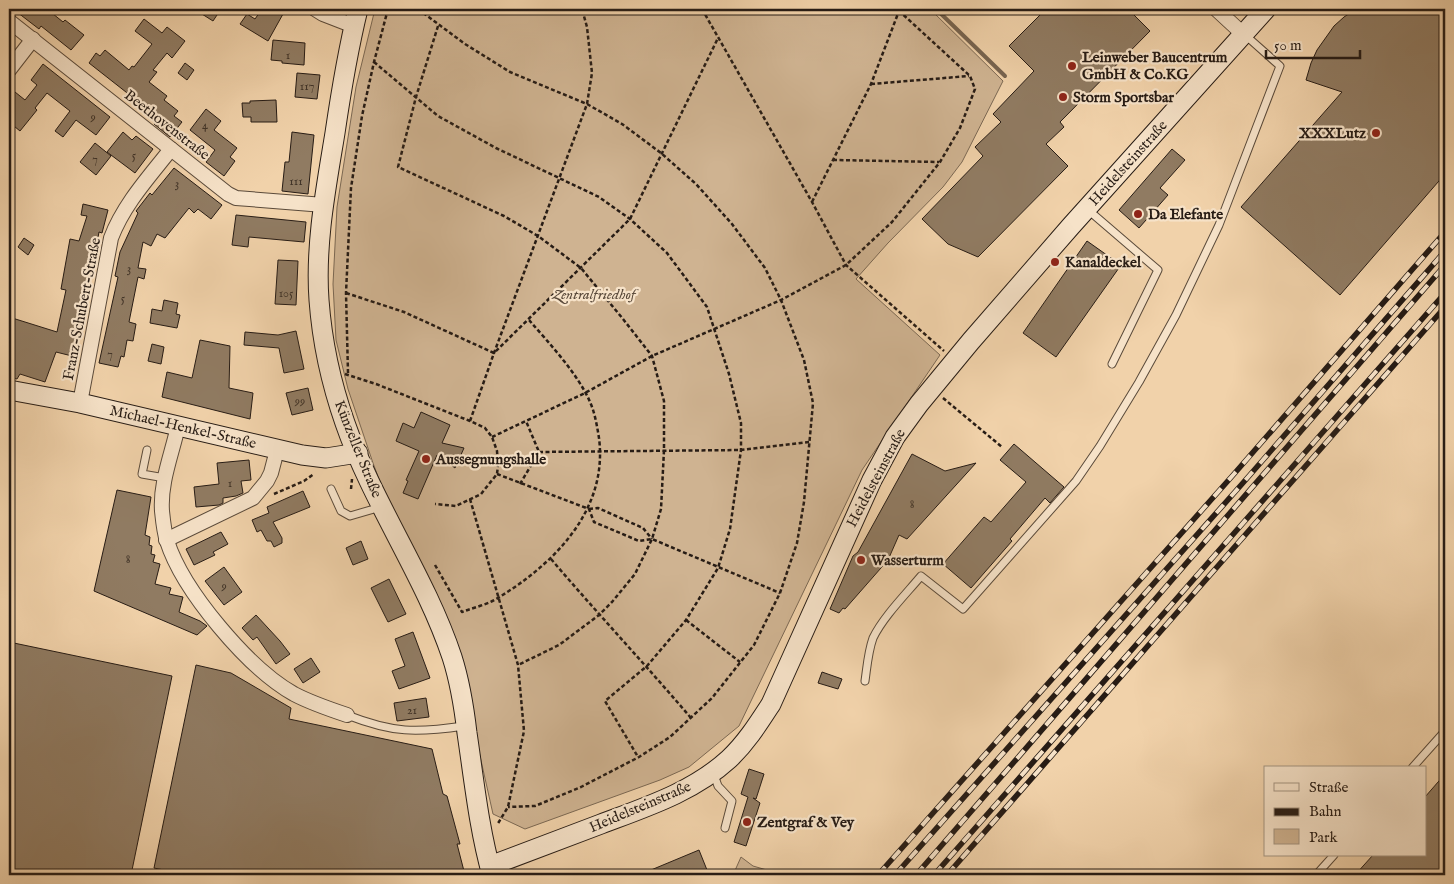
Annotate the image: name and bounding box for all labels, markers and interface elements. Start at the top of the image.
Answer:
scale bar [1266,28,1360,60]
text: 50 m [1274,36,1302,55]
house number: 1 [286,48,290,63]
place label: Leinweber Baucentrum GmbH & Co.KG [1082,48,1228,84]
marker: Leinweber Baucentrum GmbH & Co.KG [1066,60,1078,72]
house number: 117 [300,79,314,94]
street label: Beethovenstraße [120,86,214,164]
place label: Storm Sportsbar [1073,88,1175,107]
marker: Storm Sportsbar [1057,91,1069,103]
house number: 9 [89,110,96,125]
street label: Heidelsteinstraße [1085,116,1172,210]
house number: 4 [202,118,208,133]
place label: XXXLutz [1298,124,1366,143]
marker: XXXLutz [1370,127,1382,139]
house number: 5 [132,148,137,163]
house number: 7 [92,152,98,167]
house number: 111 [289,174,303,189]
house number: 3 [175,176,179,191]
place label: Da Elefante [1148,205,1223,224]
marker: Da Elefante [1132,208,1144,220]
street label: Franz-Schubert-Straße [59,236,105,382]
place label: Kanaldeckel [1065,253,1142,272]
marker: Kanaldeckel [1049,256,1061,268]
house number: 3 [127,261,131,276]
park label: Zentralfriedhof [551,285,639,305]
house number: 105 [279,286,294,301]
house number: 5 [121,291,126,306]
house number: 7 [107,347,113,362]
house number: 99 [294,394,305,409]
street label: Künzeller Straße [330,397,386,501]
street label: Michael-Henkel-Straße [108,401,258,453]
street label: Heidelsteinstraße [842,425,910,531]
place label: Aussegnungshalle [435,450,546,469]
marker: Aussegnungshalle [420,453,432,465]
house number: 1 [228,476,232,491]
house number: 8 [910,497,915,512]
place label: Wasserturm [870,551,944,570]
house number: 8 [126,552,131,567]
marker: Wasserturm [855,554,867,566]
house number: 9 [220,579,227,594]
house number: 21 [407,703,417,718]
legend [1264,766,1426,856]
street label: Heidelsteinstraße [586,777,694,837]
text: Straße [1309,778,1349,797]
text: Bahn [1309,802,1341,821]
place label: Zentgraf & Vey [757,813,855,832]
marker: Zentgraf & Vey [741,816,753,828]
text: Park [1309,828,1339,847]

